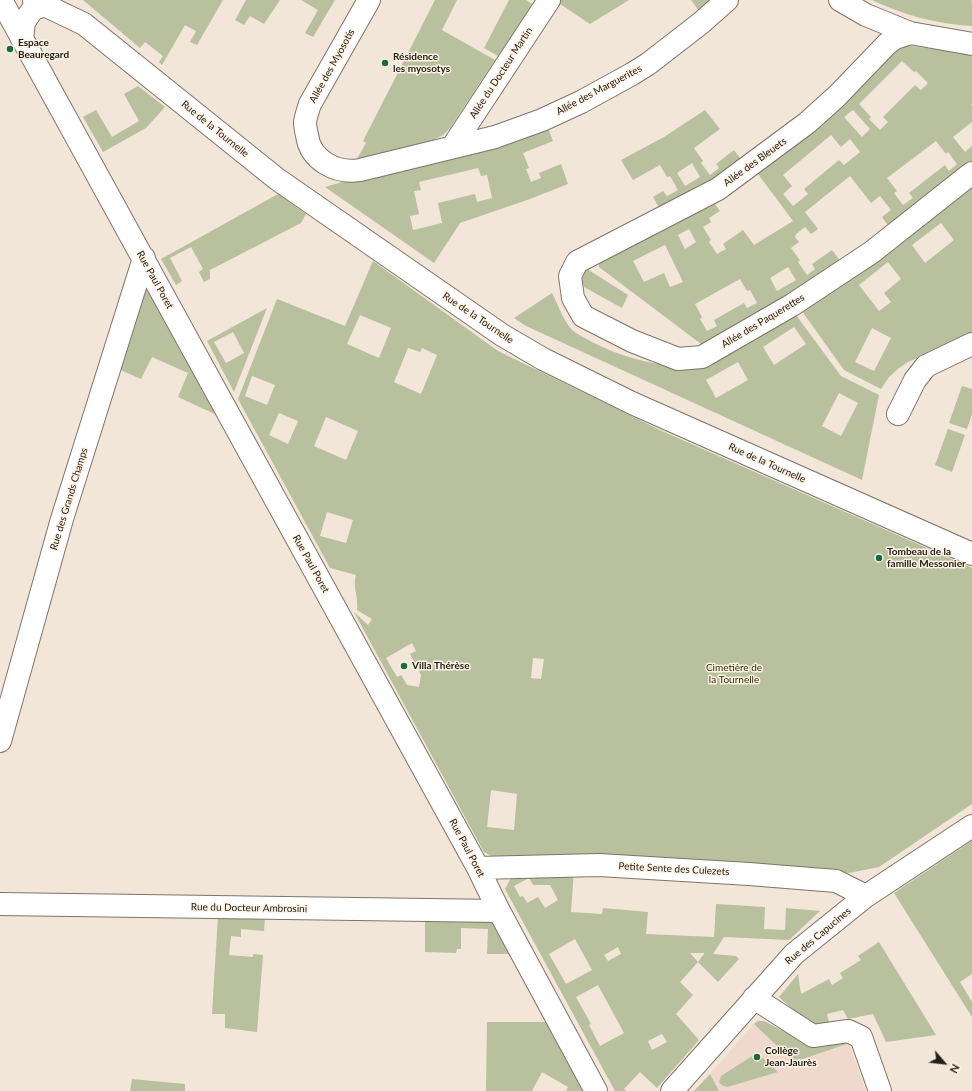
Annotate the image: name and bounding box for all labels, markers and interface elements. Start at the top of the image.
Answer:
street label: Allée du Docteur Martin [467,25,535,121]
street label: Allée des Myosotis [307,27,357,105]
place label: Espace Beauregard [18,37,69,60]
marker: Espace Beauregard [5,44,15,54]
place label: Résidence les myosotys [393,51,450,74]
marker: Résidence les myosotys [380,58,390,68]
street label: Allée des Marguerites [554,62,644,118]
street label: Rue de la Tournelle [179,98,251,160]
street label: Allée des Bleuets [721,135,789,189]
street label: Rue Paul Poret [134,249,176,311]
street label: Rue de la Tournelle [440,290,516,346]
street label: Allée des Paquerettes [719,291,807,351]
street label: Rue de la Tournelle [727,441,807,485]
street label: Rue des Grands Champs [48,446,90,552]
street label: Rue Paul Poret [290,533,332,595]
place label: Tombeau de la famille Messonier [887,546,966,570]
marker: Tombeau de la famille Messonier [874,553,884,563]
place label: Villa Thérèse [412,660,470,672]
marker: Villa Thérèse [399,661,409,671]
park label: Cimetière de la Tournelle [706,662,762,686]
street label: Rue Paul Poret [447,817,487,879]
street label: Petite Sente des Culezets [618,860,730,878]
street label: Rue du Docteur Ambrosini [191,901,307,915]
street label: Rue des Capucines [783,905,853,967]
north arrow [924,1043,964,1083]
place label: Collège Jean-Jaurès [765,1045,817,1068]
marker: Collège Jean-Jaurès [752,1052,762,1062]
text: N [947,1062,963,1076]

